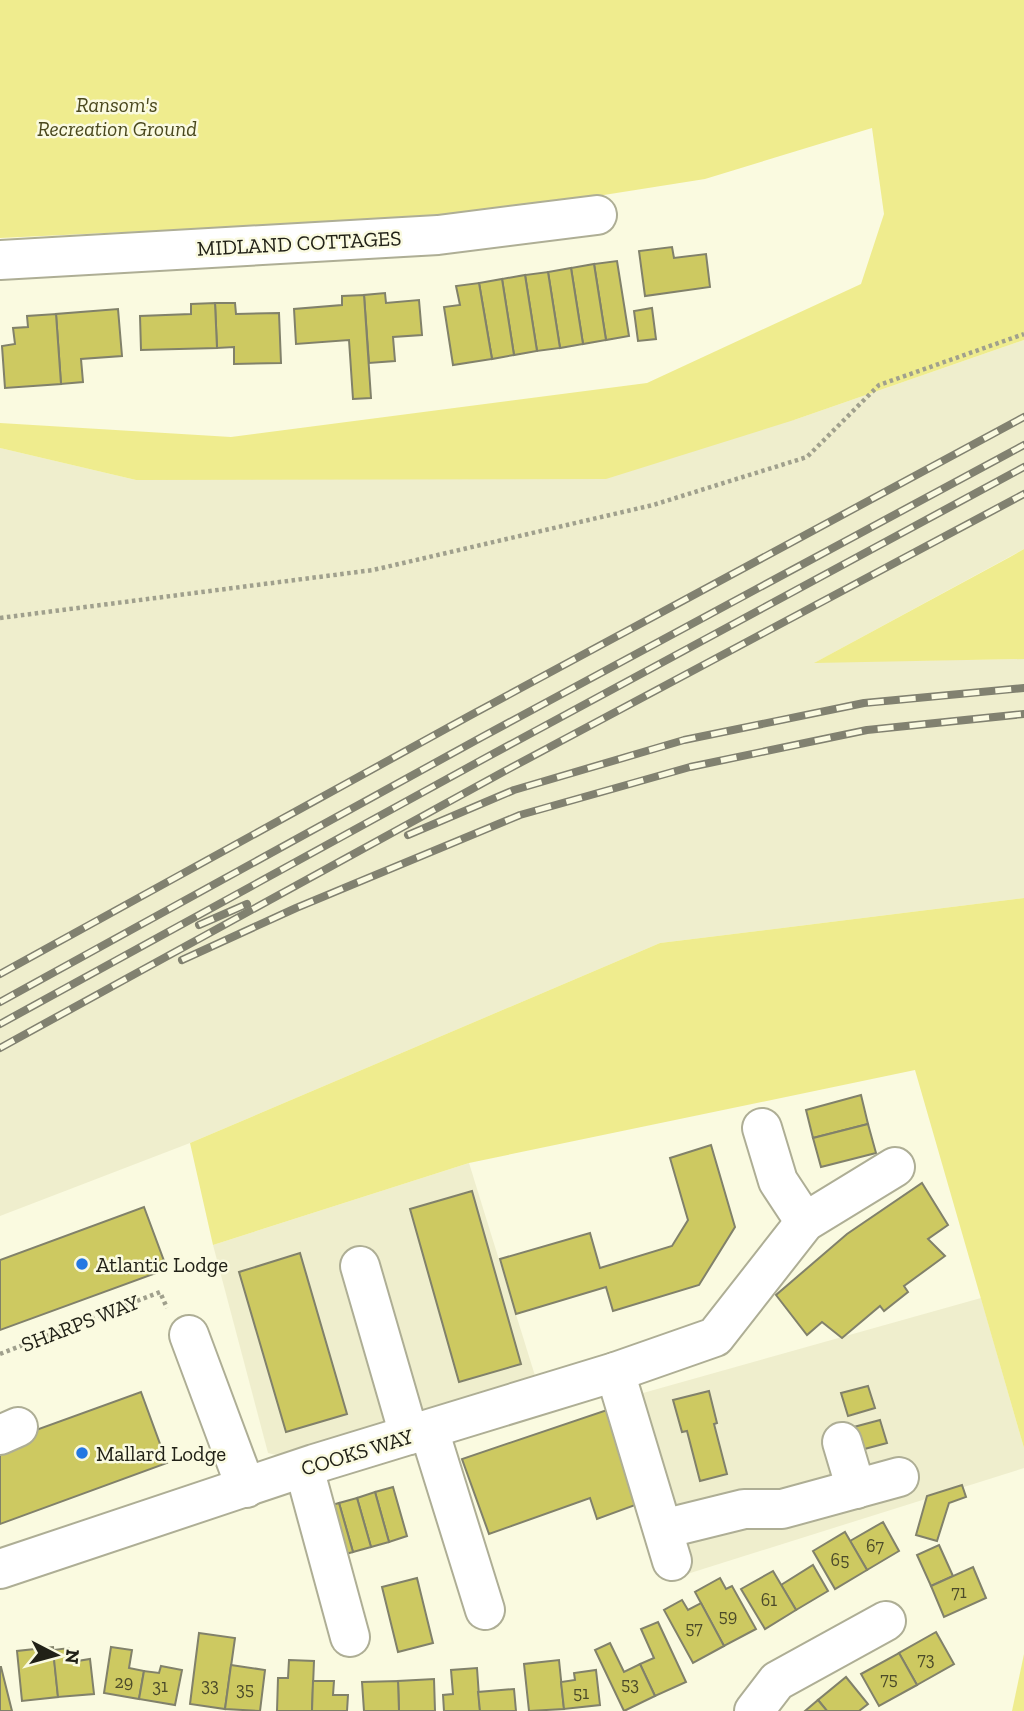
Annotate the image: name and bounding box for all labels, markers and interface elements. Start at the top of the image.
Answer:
park label: Ransom's Recreation Ground [37,92,197,141]
street label: MIDLAND COTTAGES [196,225,402,261]
place label: Atlantic Lodge [96,1252,228,1277]
marker: Atlantic Lodge [74,1256,90,1272]
street label: SHARPS WAY [18,1289,143,1357]
street label: COOKS WAY [298,1423,416,1481]
place label: Mallard Lodge [96,1441,226,1466]
marker: Mallard Lodge [74,1445,90,1461]
house number: 67 [866,1535,885,1557]
house number: 65 [831,1549,849,1571]
house number: 71 [951,1581,967,1603]
house number: 61 [761,1589,777,1611]
house number: 59 [719,1605,737,1627]
house number: 57 [685,1617,703,1639]
north arrow [21,1620,91,1690]
text: N [60,1648,85,1665]
house number: 73 [917,1648,935,1670]
house number: 75 [880,1668,898,1690]
house number: 29 [115,1671,133,1693]
house number: 53 [621,1673,639,1695]
house number: 33 [201,1674,219,1696]
house number: 31 [152,1675,168,1697]
house number: 35 [236,1678,254,1700]
house number: 51 [573,1682,589,1704]

